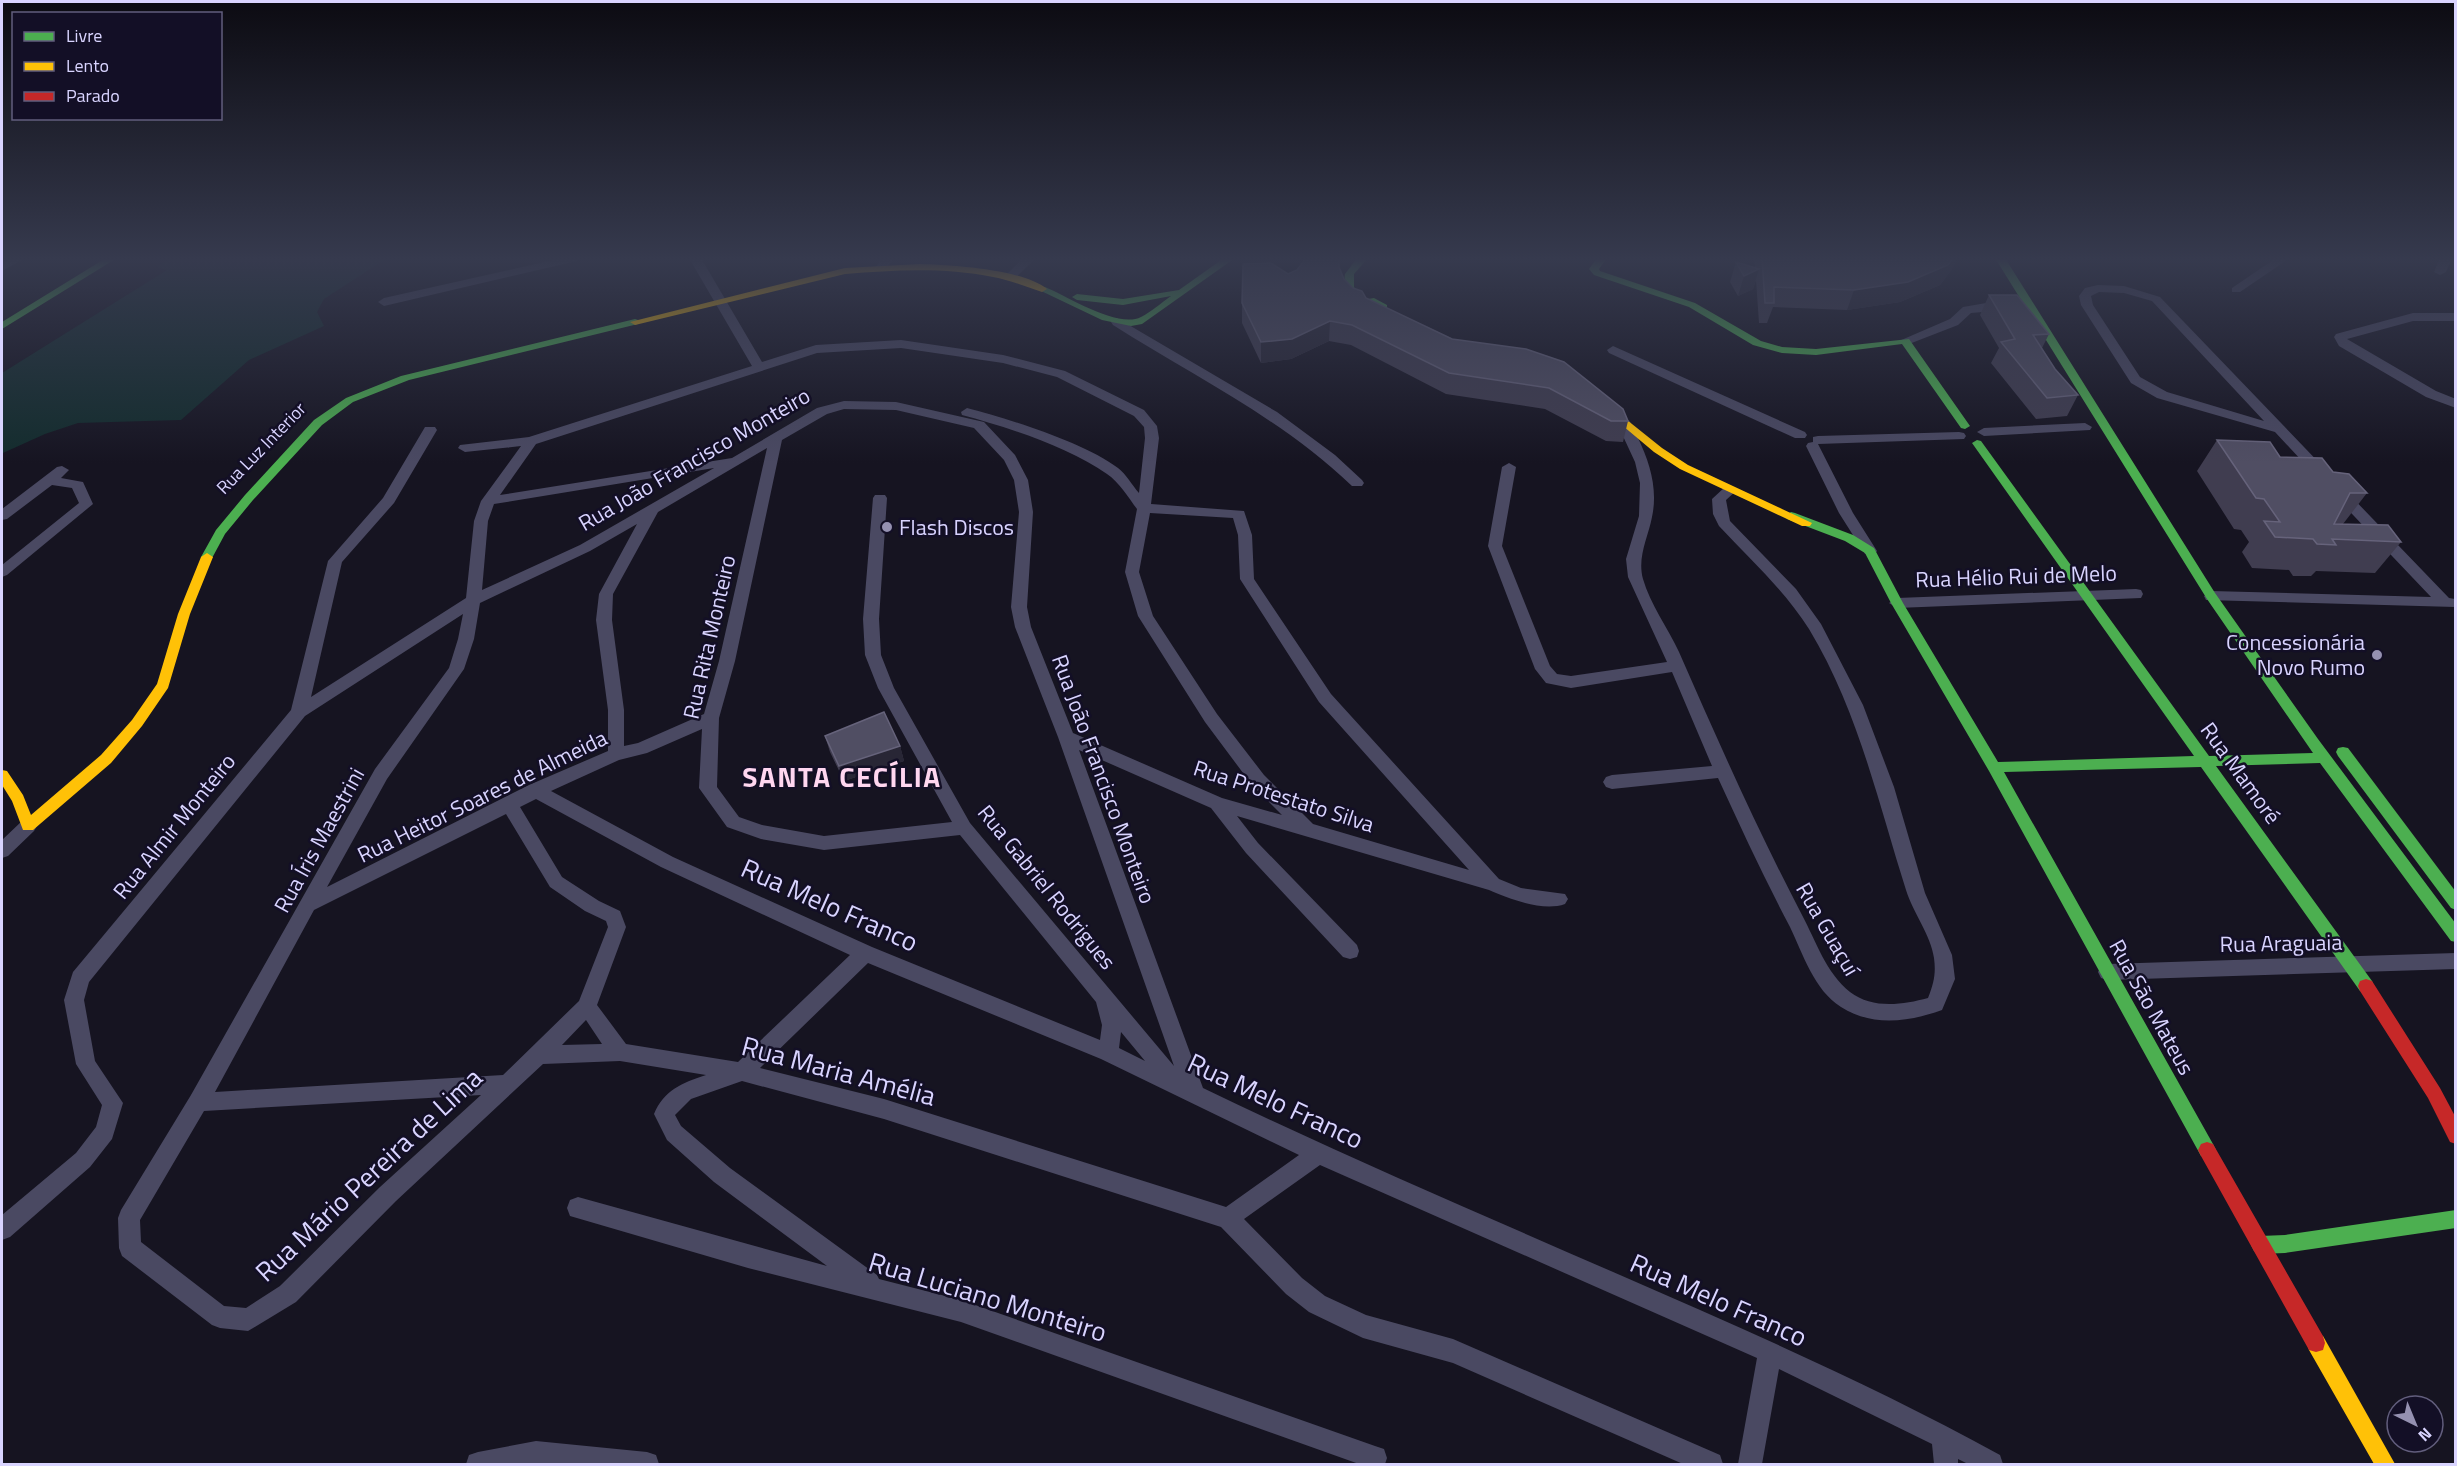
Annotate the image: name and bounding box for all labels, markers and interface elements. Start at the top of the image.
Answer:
legend [12,12,222,120]
text: Livre [66,22,102,49]
text: Lento [66,52,109,79]
text: Parado [66,82,120,109]
street label: Rua João Francisco Monteiro [572,379,816,539]
street label: Rua Luz Interior [210,396,312,500]
place label: Flash Discos [899,510,1014,544]
marker: Flash Discos [880,520,894,534]
street label: Rua Rita Monteiro [674,552,744,722]
street label: Rua Hélio Rui de Melo [1915,555,2117,597]
place label: Concessionária Novo Rumo [2226,625,2365,684]
marker: Concessionária Novo Rumo [2370,648,2384,662]
street label: Rua João Francisco Monteiro [1043,650,1165,908]
street label: Rua Mamoré [2192,715,2290,831]
street label: Rua Heitor Soares de Almeida [351,721,613,871]
street label: Rua Almir Monteiro [104,746,244,906]
street label: Rua Protestato Silva [1189,751,1379,841]
district label: SANTA CECÍLIA [742,755,942,798]
street label: Rua Íris Maestrini [265,761,373,919]
street label: Rua Gabriel Rodrigues [970,797,1124,977]
street label: Rua Melo Franco [735,847,925,961]
street label: Rua Guaçuí [1787,876,1870,984]
street label: Rua Araguaia [2219,925,2343,961]
street label: Rua São Mateus [2101,933,2203,1081]
street label: Rua Maria Amélia [737,1024,941,1116]
street label: Rua Melo Franco [1181,1041,1371,1159]
street label: Rua Mário Pereira de Lima [245,1057,491,1291]
street label: Rua Luciano Monteiro [864,1240,1112,1352]
street label: Rua Melo Franco [1624,1242,1814,1356]
north arrow [2385,1394,2445,1454]
text: N [2413,1422,2437,1448]

